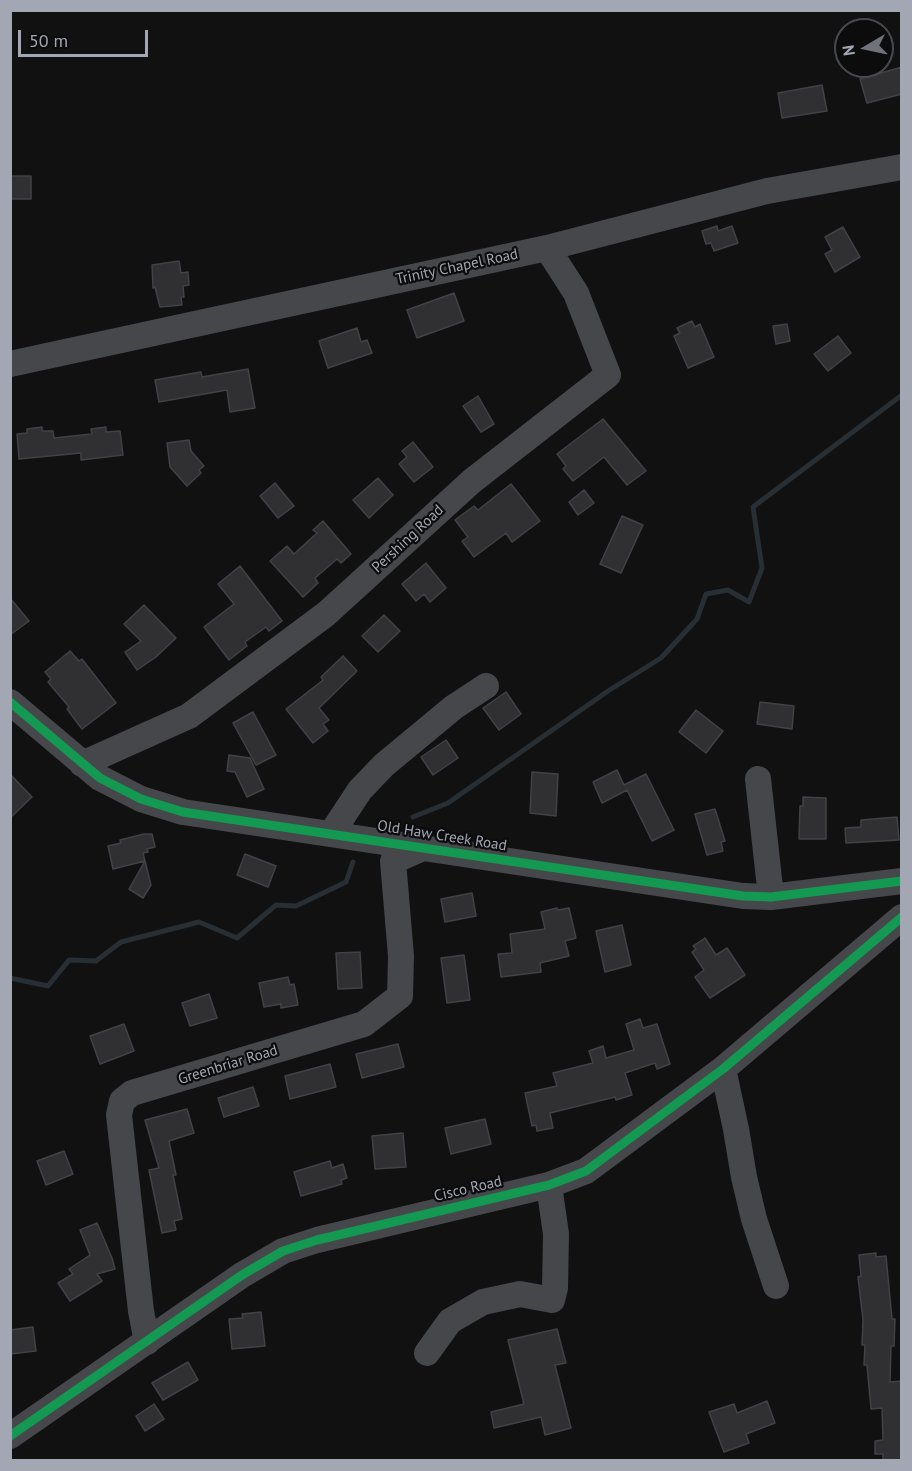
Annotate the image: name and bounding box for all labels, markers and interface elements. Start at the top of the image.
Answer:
scale bar [21,18,152,56]
north arrow [834,18,894,78]
text: 50 m [29,29,68,52]
text: N [837,44,859,57]
street label: Trinity Chapel Road [394,245,520,289]
street label: Pershing Road [369,501,447,577]
street label: Old Haw Creek Road [376,817,508,855]
street label: Greenbriar Road [176,1041,280,1089]
street label: Cisco Road [432,1172,504,1206]

